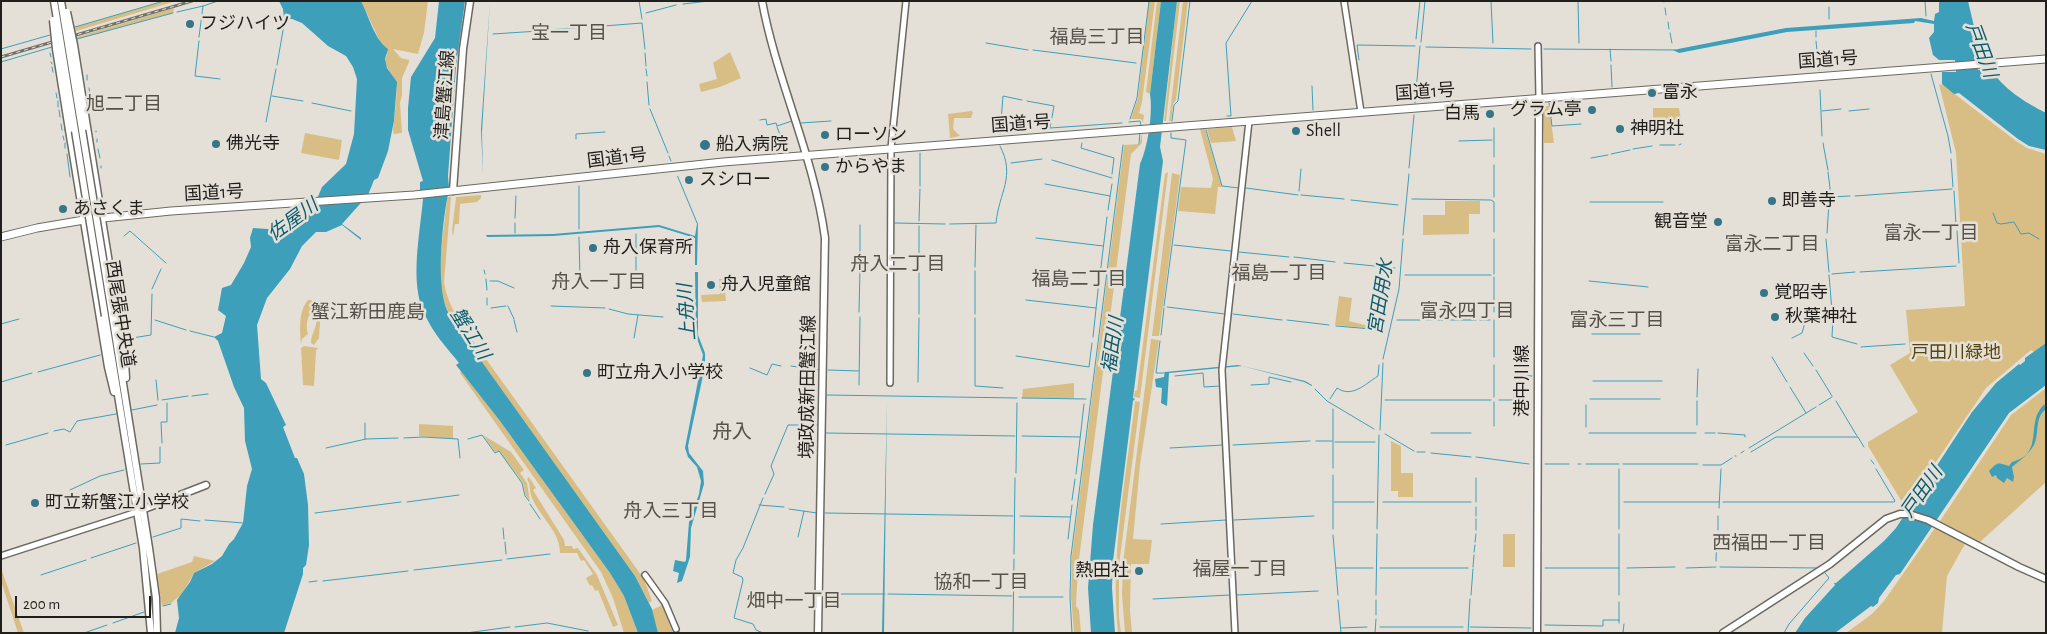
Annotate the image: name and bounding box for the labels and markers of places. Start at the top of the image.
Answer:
place label: フジハイツ [200,13,290,35]
marker: フジハイツ [184,18,196,30]
place label: 富永 [1662,82,1698,104]
marker: 富永 [1646,87,1658,99]
place label: グラム亭 [1510,99,1582,121]
place label: 白馬 [1444,103,1480,125]
marker: グラム亭 [1586,104,1598,116]
marker: 白馬 [1484,108,1496,120]
place label: 神明社 [1630,118,1684,140]
place label: Shell [1306,120,1341,142]
marker: 神明社 [1614,123,1626,135]
place label: ローソン [835,124,907,146]
marker: Shell [1290,125,1302,137]
marker: ローソン [819,129,831,141]
place label: 佛光寺 [226,133,280,155]
place label: 船入病院 [716,134,788,156]
marker: 佛光寺 [210,138,222,150]
marker: 船入病院 [698,138,712,152]
place label: からやま [835,156,907,178]
marker: からやま [819,161,831,173]
place label: スシロー [699,169,771,191]
marker: スシロー [683,174,695,186]
place label: 即善寺 [1782,190,1836,212]
marker: 即善寺 [1766,195,1778,207]
place label: あさくま [73,198,145,220]
marker: あさくま [57,203,69,215]
place label: 観音堂 [1654,211,1708,233]
marker: 観音堂 [1712,216,1724,228]
place label: 舟入保育所 [603,237,693,259]
marker: 舟入保育所 [587,242,599,254]
place label: 舟入児童館 [721,274,811,296]
marker: 舟入児童館 [705,279,717,291]
place label: 覚昭寺 [1774,282,1828,304]
marker: 覚昭寺 [1758,287,1770,299]
place label: 秋葉神社 [1785,306,1857,328]
marker: 秋葉神社 [1769,311,1781,323]
place label: 町立舟入小学校 [597,362,723,384]
marker: 町立舟入小学校 [581,367,593,379]
place label: 町立新蟹江小学校 [45,492,189,514]
marker: 町立新蟹江小学校 [29,497,41,509]
place label: 熱田社 [1075,560,1129,582]
marker: 熱田社 [1133,565,1145,577]

